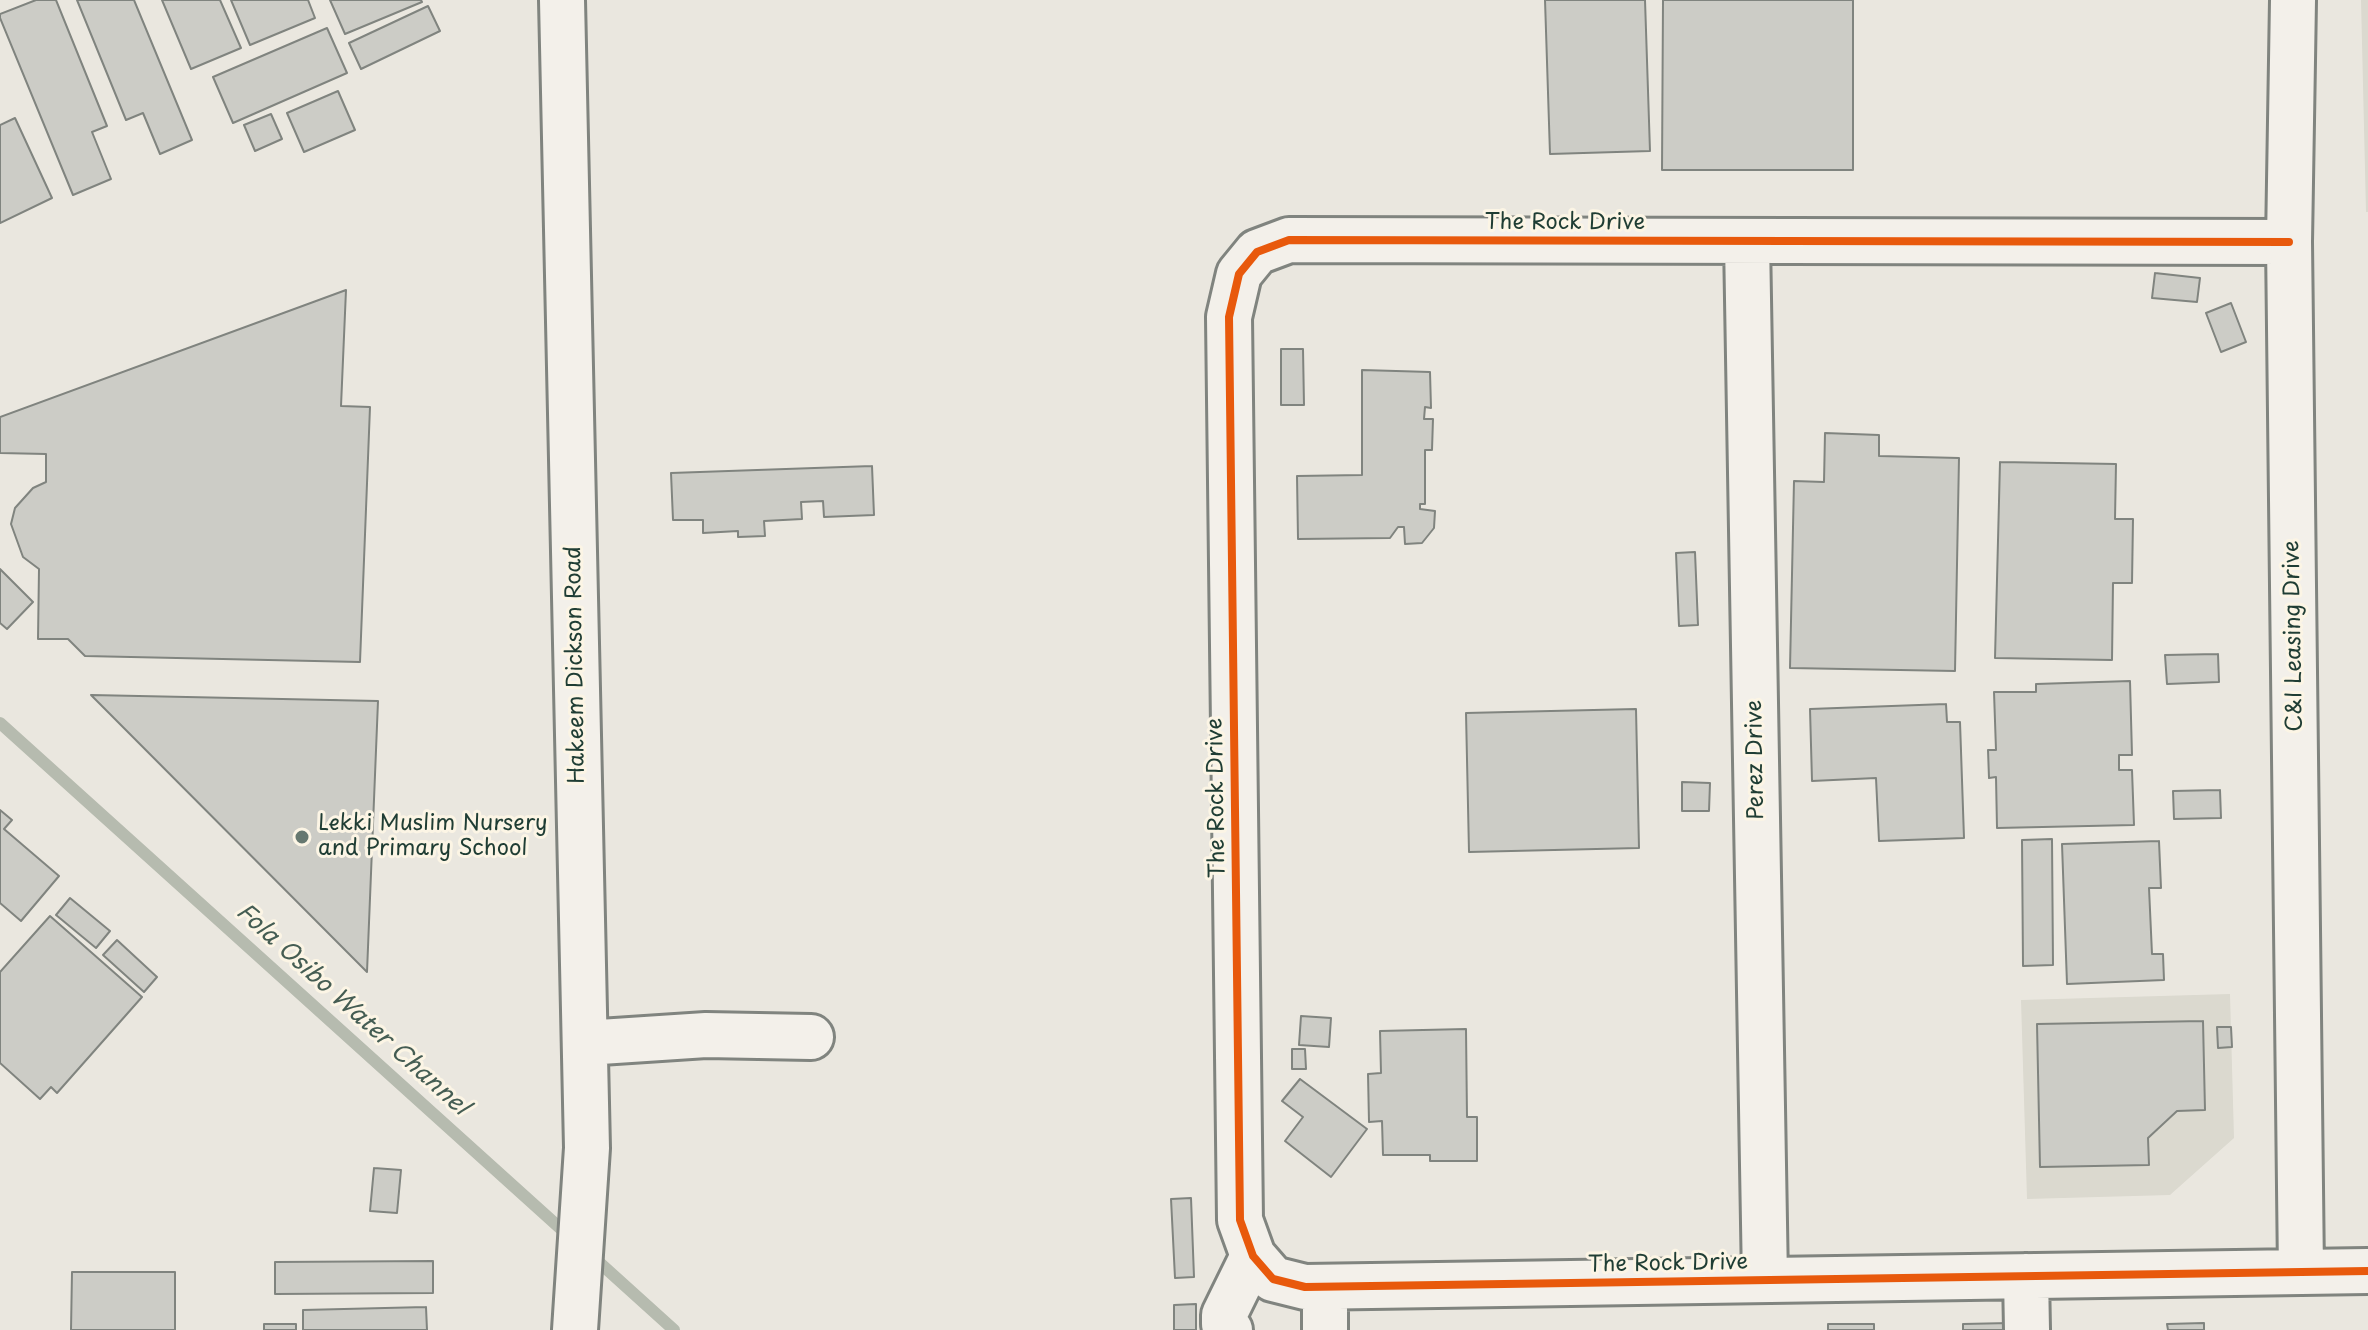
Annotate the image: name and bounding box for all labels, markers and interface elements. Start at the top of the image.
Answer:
street label: The Rock Drive [1485,210,1645,236]
street label: C&I Leasing Drive [2279,540,2309,732]
street label: Hakeem Dickson Road [561,546,591,784]
street label: Perez Drive [1742,700,1770,820]
street label: The Rock Drive [1202,718,1232,878]
place label: Lekki Muslim Nursery and Primary School [318,811,548,862]
marker: Lekki Muslim Nursery and Primary School [293,828,311,846]
water label: Fola Osibo Water Channel [230,898,474,1122]
street label: The Rock Drive [1588,1249,1748,1279]

